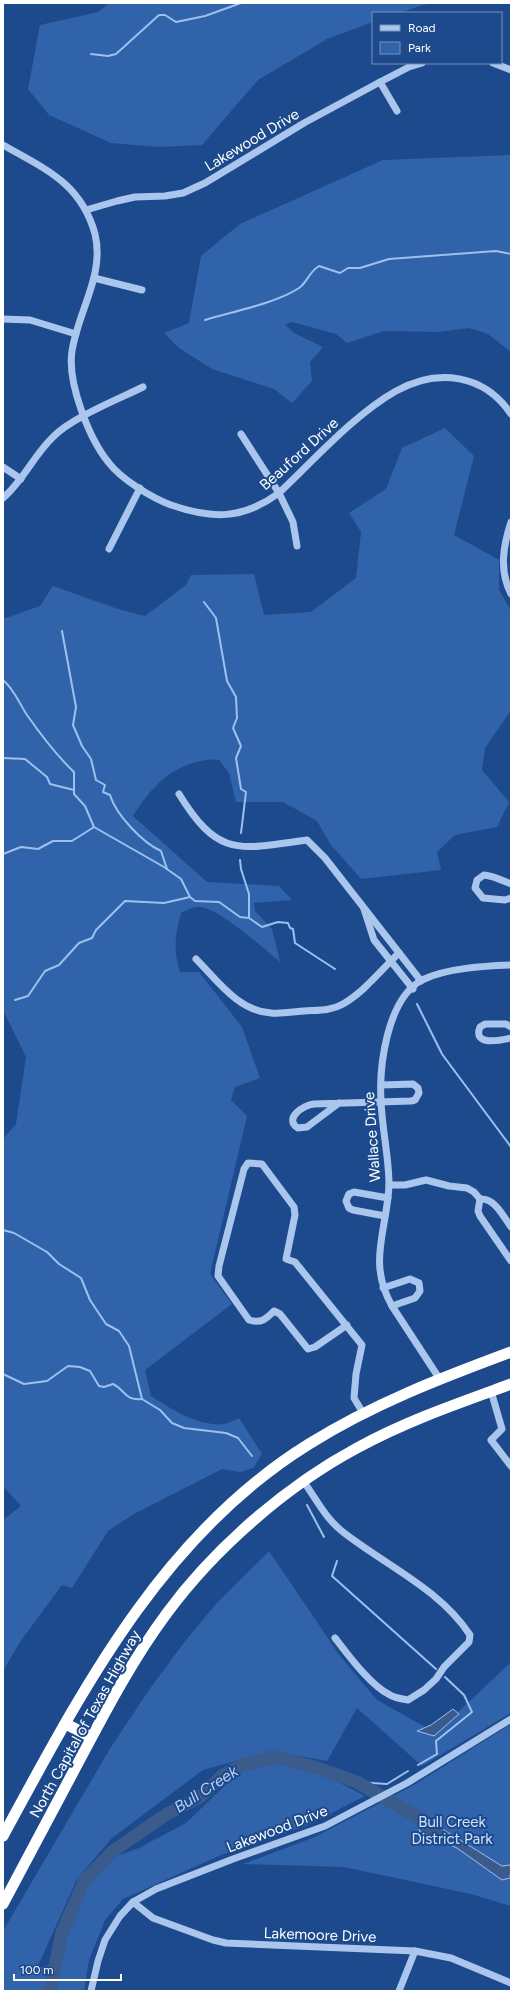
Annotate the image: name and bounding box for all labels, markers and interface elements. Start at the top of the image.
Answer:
legend [372,12,502,64]
text: Road [408,21,436,35]
text: Park [408,41,431,55]
street label: Lakewood Drive [202,105,302,175]
street label: Beauford Drive [256,414,342,494]
street label: Wallace Drive [360,1091,384,1183]
street label: North Capital of Texas Highway [26,1627,144,1821]
water label: Bull Creek [171,1761,242,1817]
street label: Lakewood Drive [224,1801,330,1857]
park label: Bull Creek District Park [411,1813,493,1848]
street label: Lakemoore Drive [263,1924,377,1946]
scale bar [14,1956,121,1982]
text: 100 m [20,1963,54,1977]

